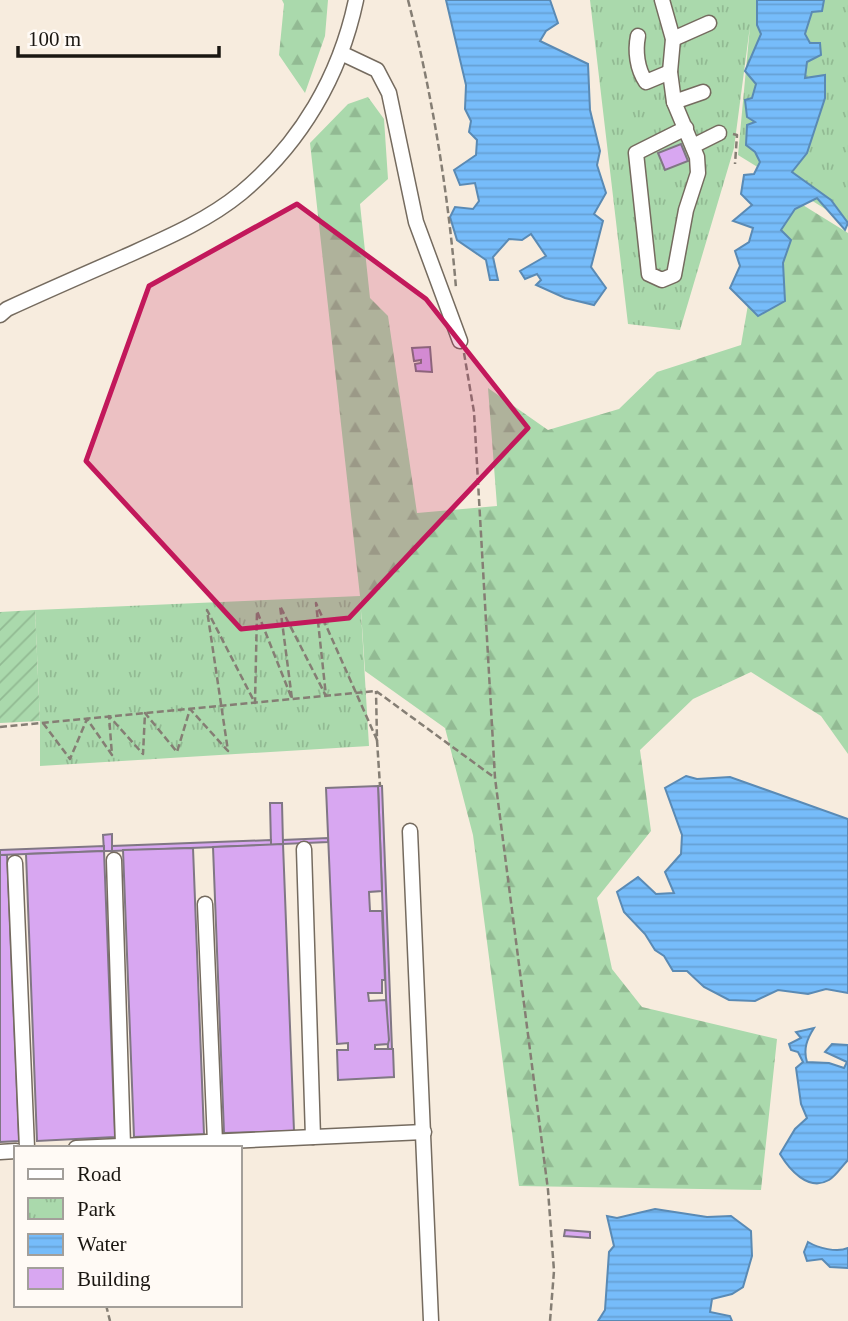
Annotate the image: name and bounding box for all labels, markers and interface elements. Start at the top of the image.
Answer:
scale bar [18,14,219,58]
text: 100 m [28,27,81,51]
legend [14,1146,242,1307]
text: Road [77,1162,122,1186]
text: Park [77,1197,116,1221]
text: Water [77,1232,127,1256]
text: Building [77,1267,151,1291]

